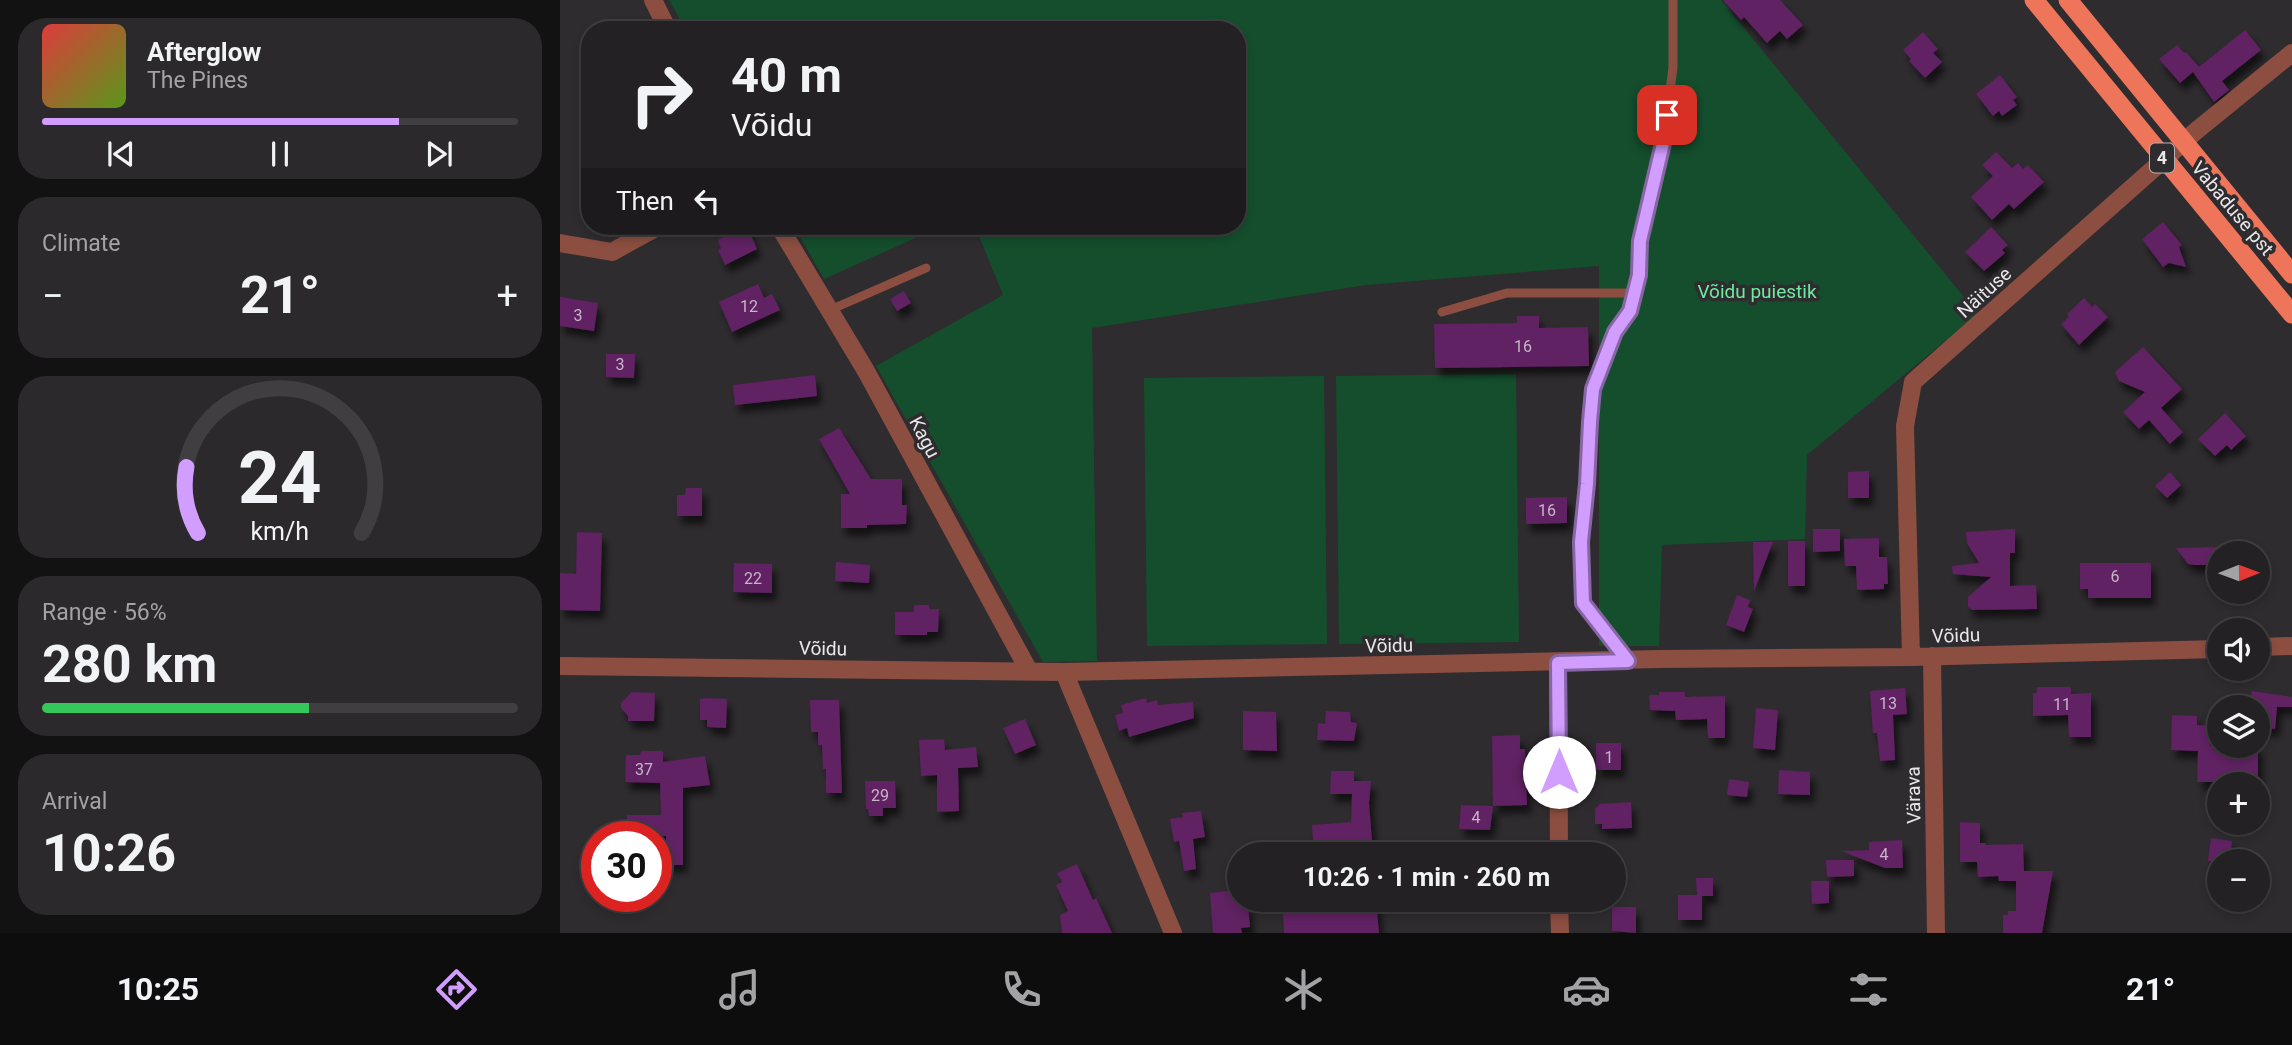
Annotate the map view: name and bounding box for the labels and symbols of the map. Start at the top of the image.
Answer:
pin [1637,85,1697,145]
road number: 4 [2150,144,2174,173]
street label: Vabaduse pst [2187,157,2279,260]
street label: Näituse [1952,262,2016,323]
park label: Võidu puiestik [1697,280,1817,303]
house number: 12 [740,297,758,316]
house number: 3 [574,306,583,325]
house number: 16 [1514,337,1532,356]
house number: 3 [616,355,625,374]
street label: Kagu [904,413,945,462]
house number: 16 [1538,501,1556,520]
north arrow [2207,541,2270,604]
house number: 6 [2111,567,2120,586]
house number: 22 [744,569,762,588]
street label: Võidu [1931,623,1981,648]
street label: Võidu [1365,634,1413,657]
street label: Võidu [799,637,847,660]
house number: 13 [1879,694,1897,713]
house number: 11 [2053,695,2071,714]
position arrow [1522,735,1596,809]
house number: 1 [1605,748,1614,767]
house number: 37 [635,760,653,779]
street label: Värava [1901,766,1926,824]
house number: 29 [871,786,889,805]
house number: 4 [1472,808,1481,827]
speed limit sign: 30 [581,821,672,912]
house number: 4 [1880,845,1889,864]

